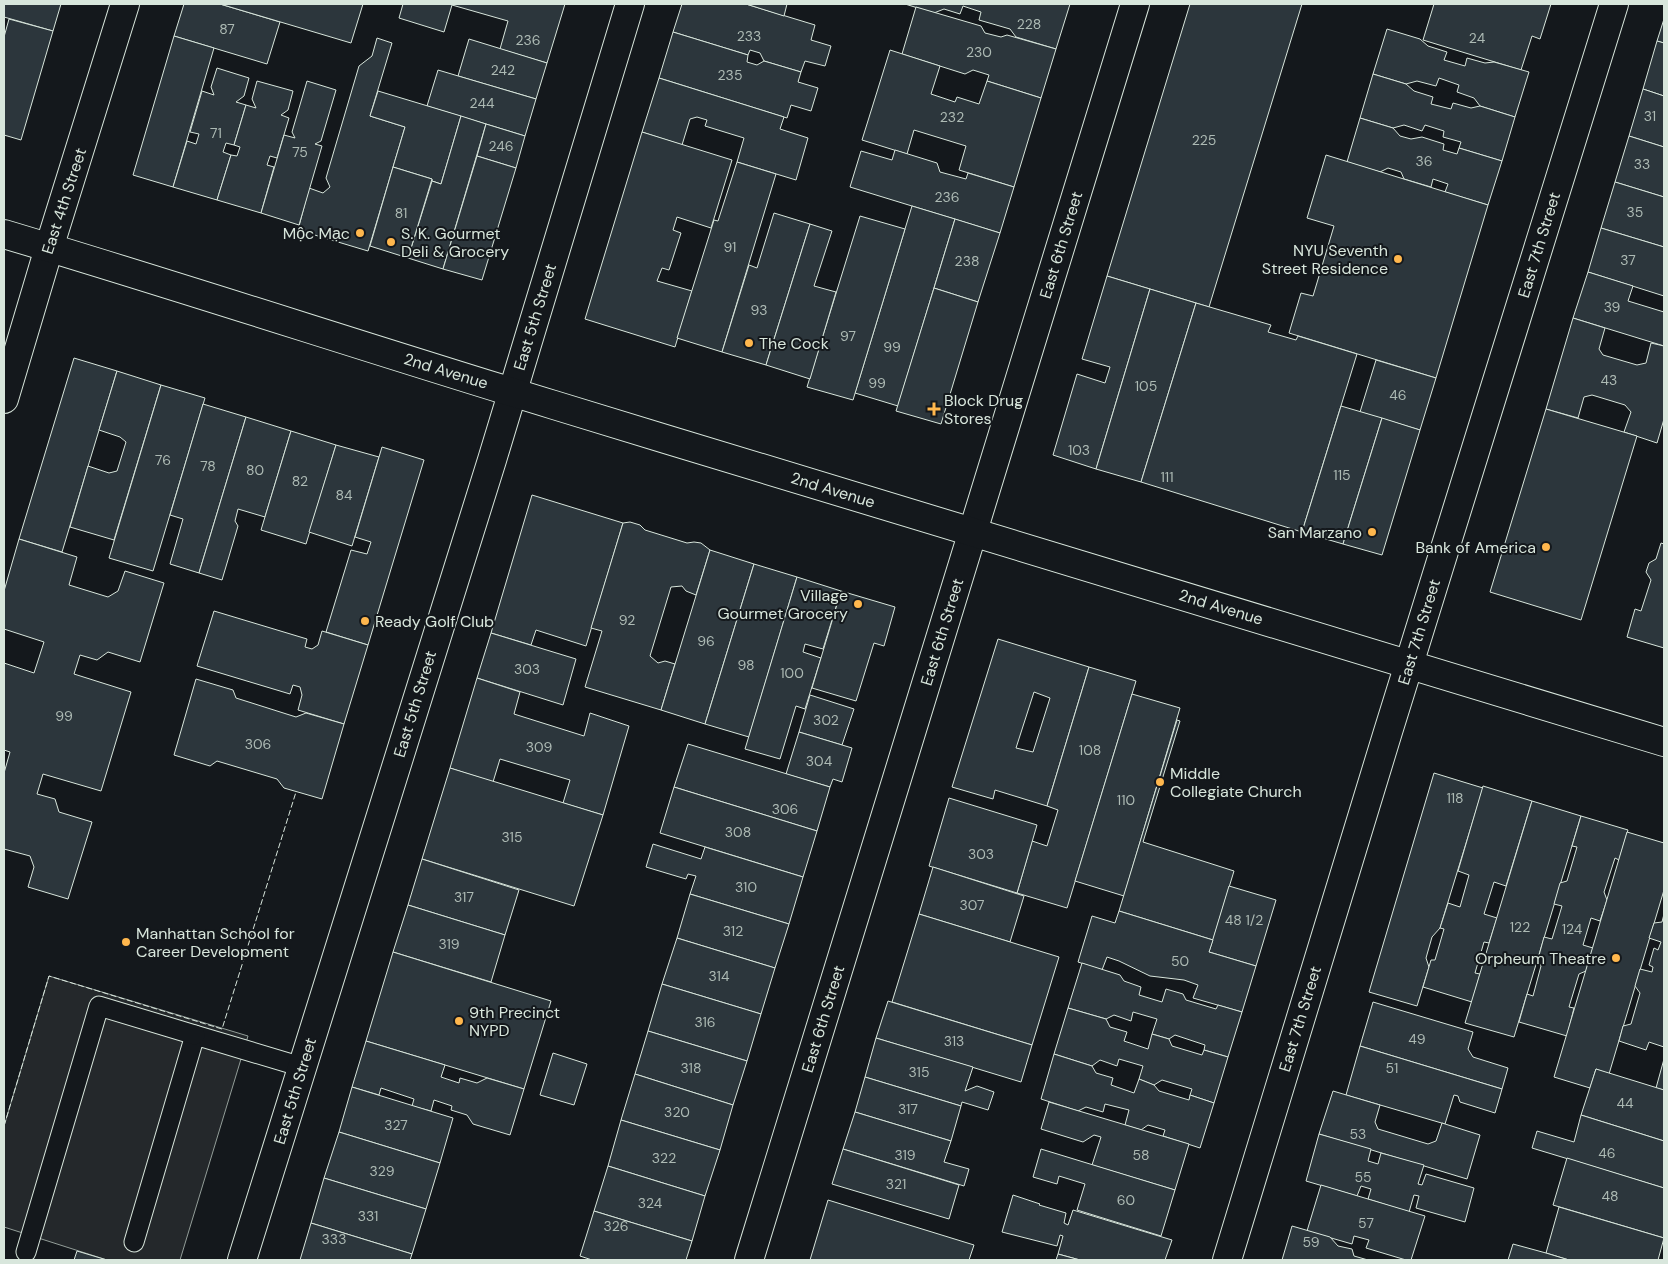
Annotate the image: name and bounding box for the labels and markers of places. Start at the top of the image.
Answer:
place label: Mộc Mạc [283,223,350,244]
place label: S. K. Gourmet Deli & Grocery [401,223,509,262]
marker: Mộc Mạc [354,227,366,239]
marker: S. K. Gourmet Deli & Grocery [385,236,397,248]
place label: NYU Seventh Street Residence [1262,240,1388,279]
marker: NYU Seventh Street Residence [1392,253,1404,265]
place label: The Cock [759,333,829,354]
marker: The Cock [743,337,755,349]
place label: Block Drug Stores [944,390,1023,429]
marker: Block Drug Stores [928,403,940,415]
place label: San Marzano [1268,522,1362,543]
marker: San Marzano [1366,526,1378,538]
place label: Bank of America [1415,537,1536,558]
marker: Bank of America [1540,541,1552,553]
place label: Village Gourmet Grocery [717,585,848,624]
marker: Village Gourmet Grocery [852,598,864,610]
place label: Ready Golf Club [375,611,494,632]
marker: Ready Golf Club [359,615,371,627]
place label: Middle Collegiate Church [1170,763,1302,802]
marker: Middle Collegiate Church [1154,776,1166,788]
place label: Manhattan School for Career Development [136,923,295,962]
marker: Manhattan School for Career Development [120,936,132,948]
place label: Orpheum Theatre [1475,948,1606,969]
marker: Orpheum Theatre [1610,952,1622,964]
place label: 9th Precinct NYPD [469,1002,560,1041]
marker: 9th Precinct NYPD [453,1015,465,1027]

